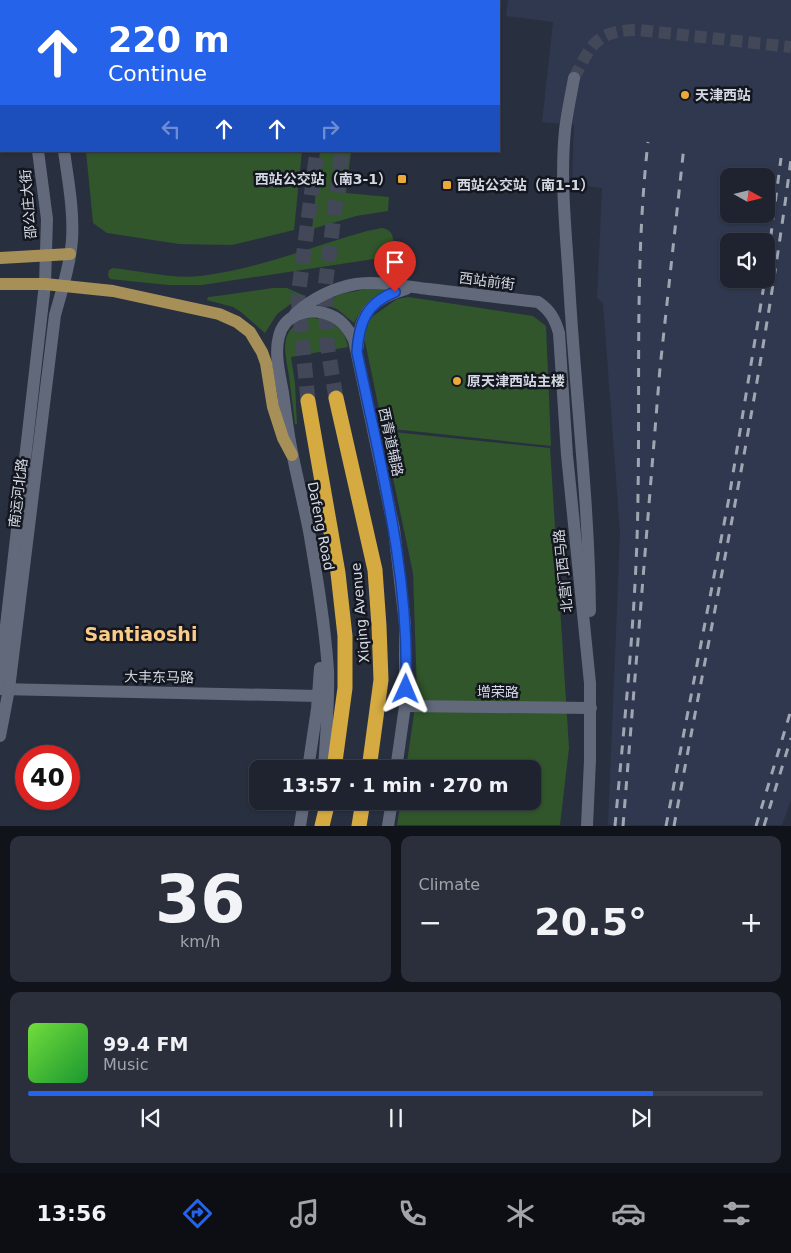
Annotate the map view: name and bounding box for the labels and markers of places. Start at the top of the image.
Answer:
place label: 天津西站 [695,87,751,103]
marker: 天津西站 [679,89,691,101]
place label: 西站公交站（南3-1） [255,171,392,187]
marker: 西站公交站（南3-1） [396,173,408,185]
place label: 西站公交站（南1-1） [457,177,594,193]
marker: 西站公交站（南1-1） [441,179,453,191]
pin [374,241,416,292]
place label: 原天津西站主楼 [467,373,565,389]
marker: 原天津西站主楼 [451,375,463,387]

